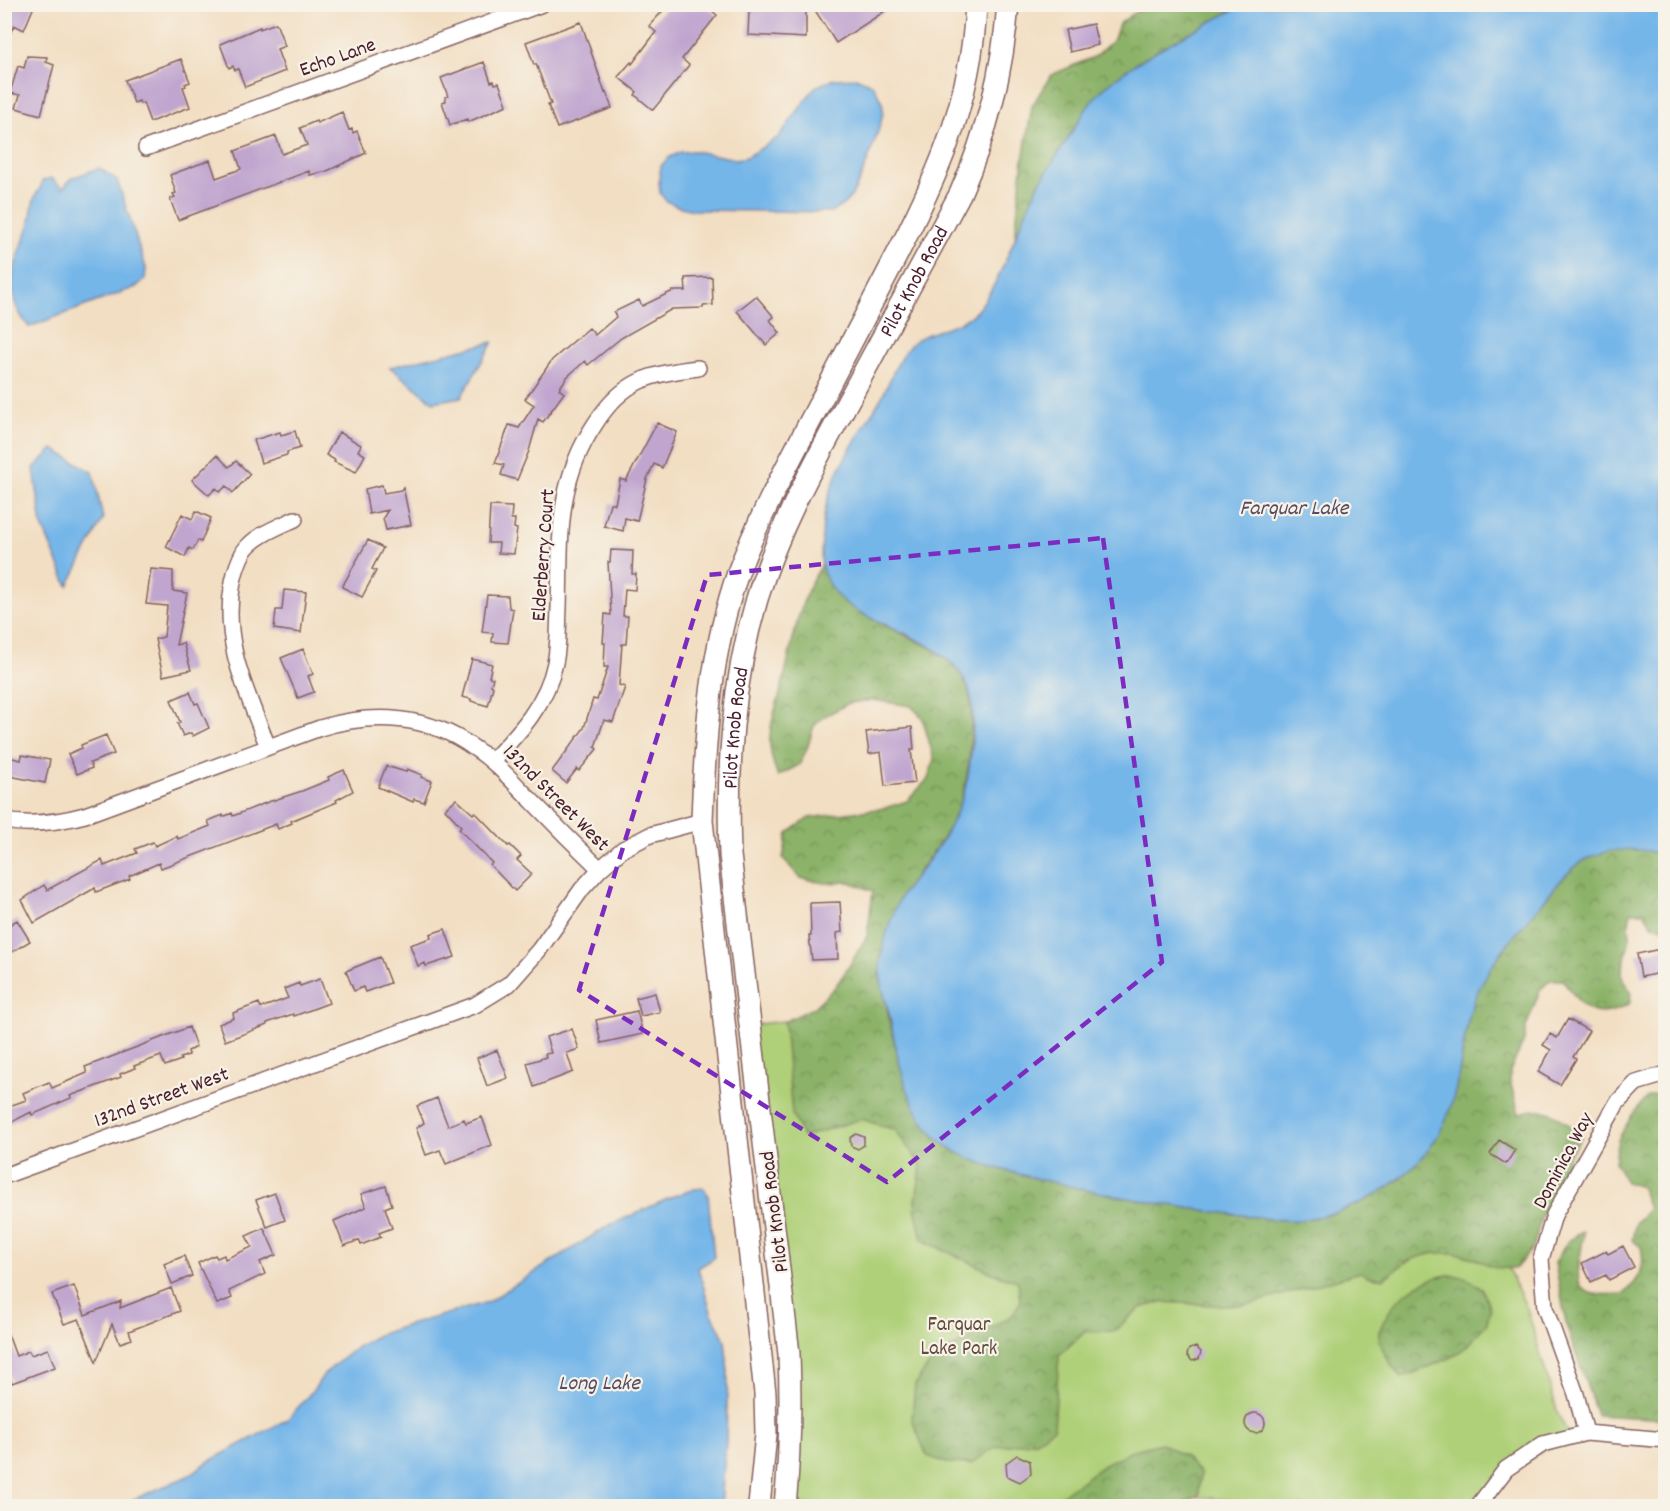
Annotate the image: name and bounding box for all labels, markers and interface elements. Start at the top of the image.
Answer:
street label: Echo Lane [296,31,380,86]
street label: Pilot Knob Road [873,222,958,343]
street label: Elderberry Court [525,488,565,623]
water label: Farquar Lake [1239,494,1350,525]
street label: Pilot Knob Road [717,665,759,789]
street label: 132nd Street West [494,739,616,860]
street label: 132nd Street West [91,1060,234,1137]
street label: Dominica Way [1527,1107,1603,1215]
street label: Pilot Knob Road [754,1149,798,1274]
park label: Farquar Lake Park [921,1311,997,1365]
water label: Long Lake [558,1369,641,1400]

